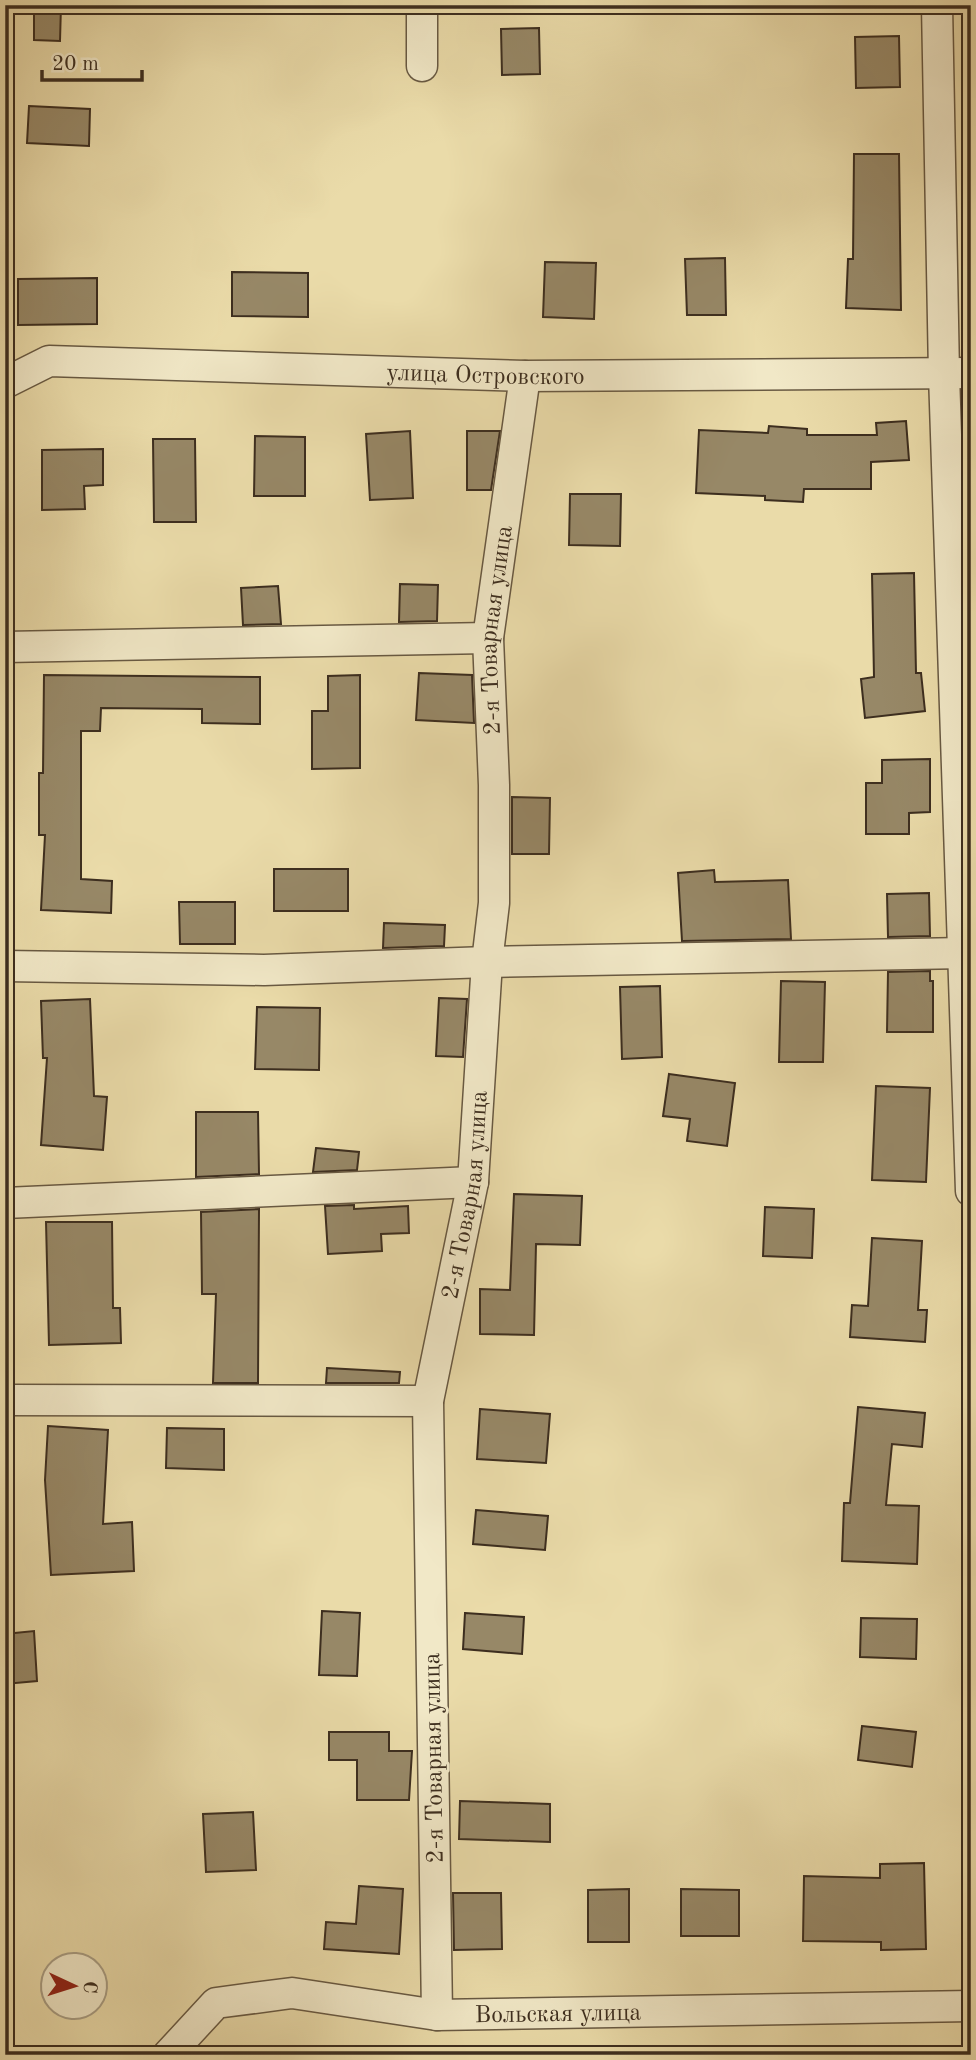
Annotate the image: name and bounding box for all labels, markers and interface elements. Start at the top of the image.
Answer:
scale bar [42,38,142,82]
text: 20 m [52,54,99,75]
street label: улица Островского [386,362,585,390]
street label: 2-я Товарная улица [478,524,518,735]
street label: 2-я Товарная улица [439,1090,493,1301]
street label: 2-я Товарная улица [421,1652,449,1864]
north arrow [38,1952,108,2022]
text: С [79,1980,98,1994]
street label: Вольская улица [474,2002,642,2028]

